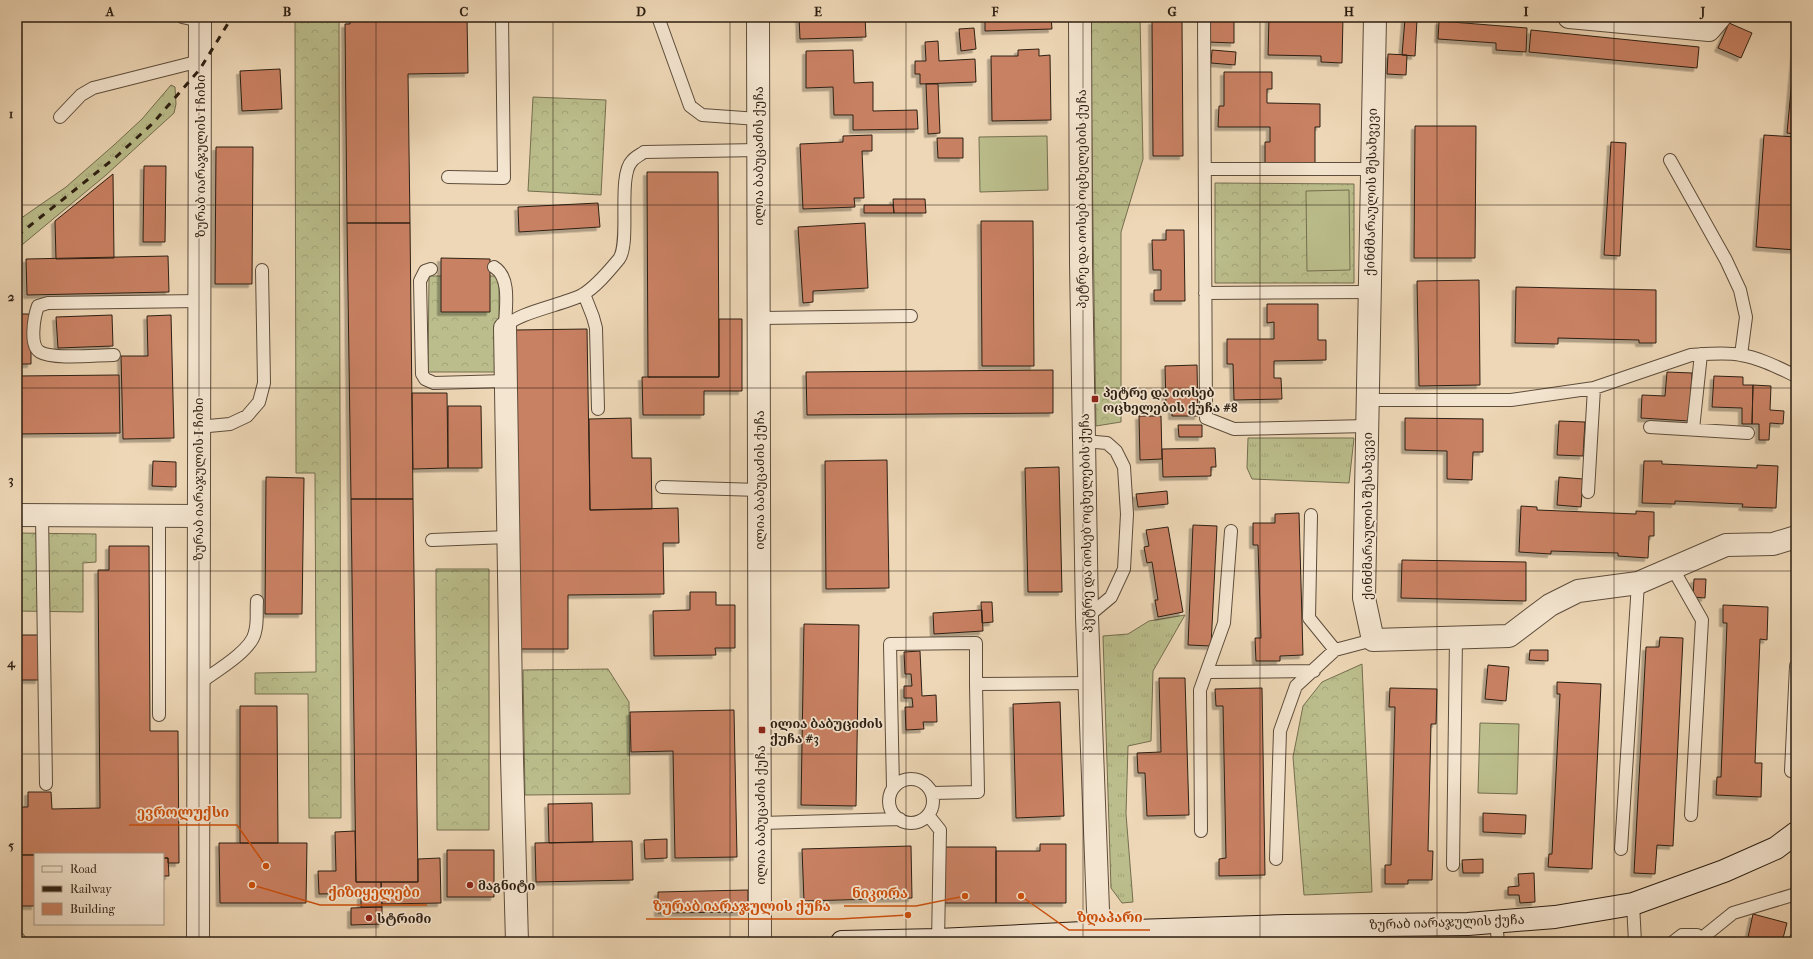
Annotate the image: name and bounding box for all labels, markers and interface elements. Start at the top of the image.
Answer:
text: A [105,4,115,19]
text: B [283,4,292,19]
text: C [460,4,469,19]
text: D [636,4,646,19]
text: E [814,4,822,19]
text: F [991,4,999,19]
text: G [1167,4,1177,19]
text: H [1344,4,1355,19]
text: I [1523,4,1529,19]
text: J [1699,4,1706,20]
street label: ზურაბ იარაჯულის I ჩიხი [193,75,208,237]
street label: ილია ბაბუცაძის ქუჩა [751,86,766,226]
street label: პეტრე და იოსებ ოცხელების ქუჩა [1074,89,1089,309]
text: 1 [9,106,14,121]
street label: ქინძმარაულის შესახვევი [1362,108,1380,276]
text: 2 [8,289,15,304]
place label: პეტრე და იოსებ ოცხელების ქუჩა #8 [1103,385,1238,415]
marker: პეტრე და იოსებ ოცხელების ქუჩა #8 [1090,394,1100,404]
street label: ზურაბ იარაჯულის I ჩიხი [191,398,206,560]
street label: ილია ბაბუცაძის ქუჩა [752,410,767,550]
street label: პეტრე და იოსებ ოცხელების ქუჩა [1077,413,1095,633]
street label: ქინძმარაულის შესახვევი [1360,432,1375,600]
text: 3 [8,472,14,488]
text: 4 [6,655,16,671]
place label: ილია ბაბუციძის ქუჩა #3 [770,716,883,747]
marker: ილია ბაბუციძის ქუჩა #3 [757,725,767,735]
street label: ილია ბაბუცაძის ქუჩა [753,745,768,885]
callout: ევროლუქსი [129,799,237,825]
text: ევროლუქსი [137,804,229,821]
text: 5 [8,838,14,853]
legend [34,853,164,925]
text: Road [70,862,97,876]
place label: მაგნიტი [478,878,535,893]
callout: ქიზიყელები [320,879,427,905]
marker: მაგნიტი [465,880,475,890]
callout: ნიკორა [844,880,916,906]
text: Railway [70,882,112,896]
text: ქიზიყელები [328,884,420,901]
text: ნიკორა [852,885,908,902]
callout: ზურაბ იარაჯულის ქუჩა [646,893,839,919]
text: ზურაბ იარაჯულის ქუჩა [652,898,831,915]
text: Building [70,902,115,916]
callout: ზღაპარი [1069,904,1150,930]
text: ზღაპარი [1076,909,1143,926]
place label: სტრიმი [377,911,431,926]
street label: ზურაბ იარაჯულის ქუჩა [1369,912,1525,932]
marker: სტრიმი [364,913,374,923]

